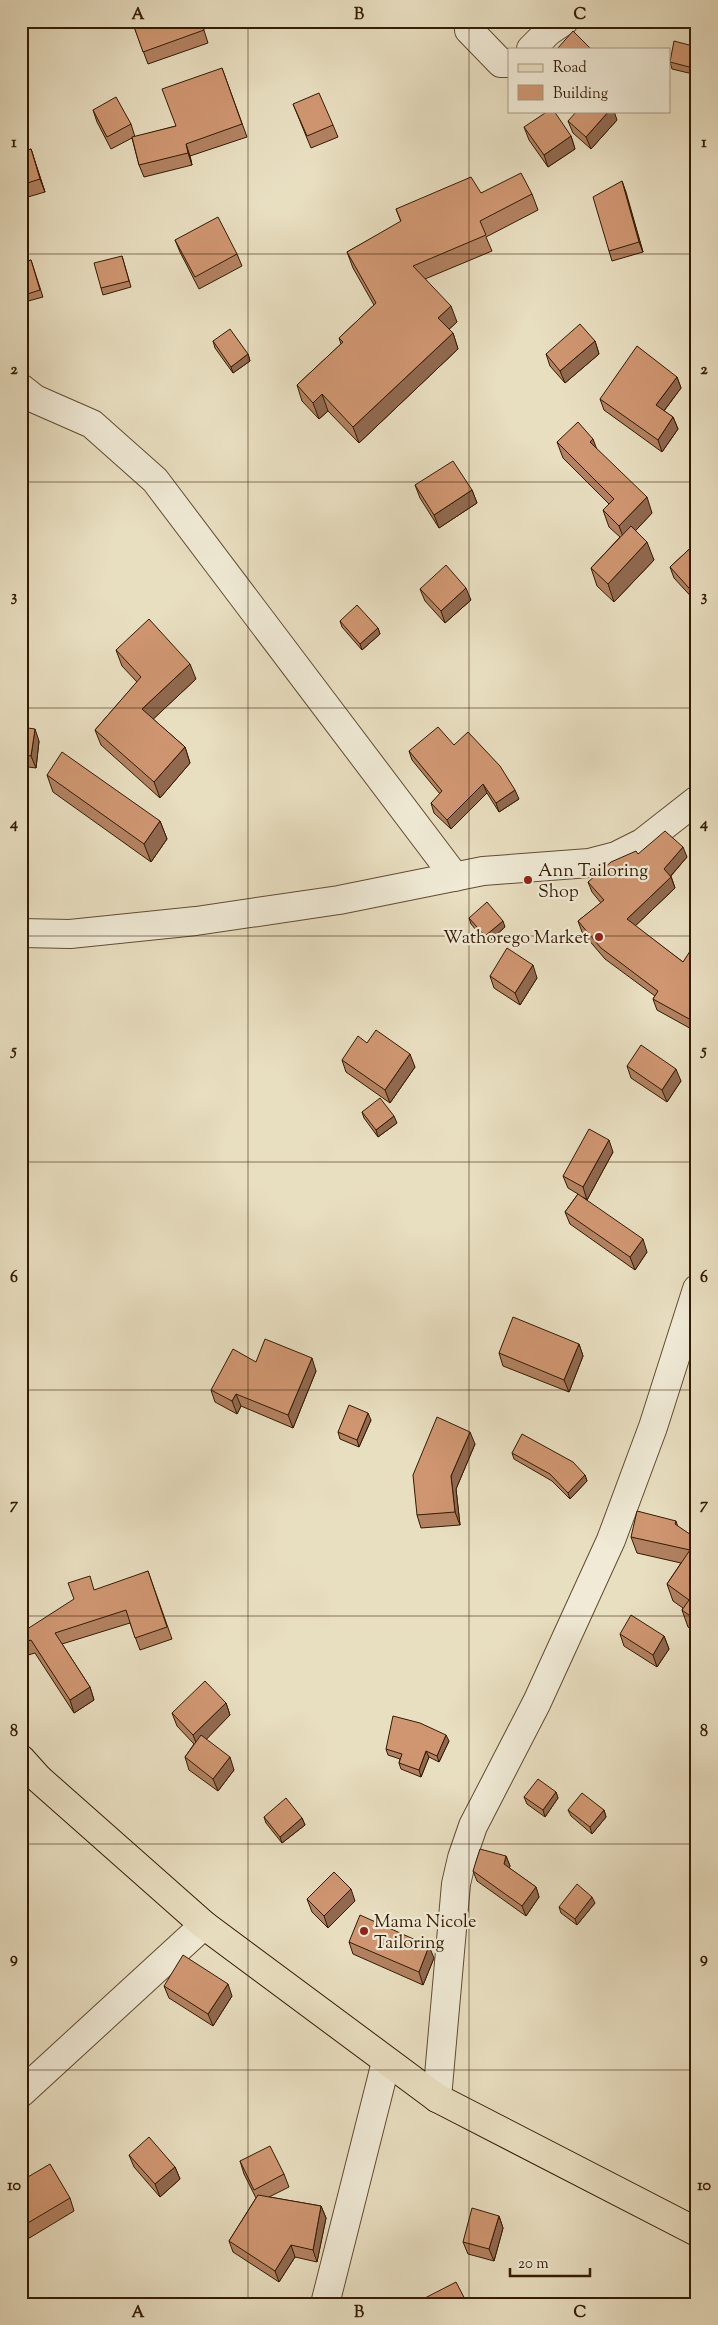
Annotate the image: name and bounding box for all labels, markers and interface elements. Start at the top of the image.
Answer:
text: A [132,4,145,27]
text: B [354,4,364,27]
text: C [574,4,587,27]
legend [508,48,670,112]
text: Road [553,58,587,79]
text: Building [553,84,608,105]
text: 1 [11,132,17,155]
text: 1 [701,132,707,155]
text: 2 [10,359,18,382]
text: 2 [700,359,708,382]
text: 3 [11,586,18,609]
text: 3 [701,586,708,609]
text: 4 [9,813,18,836]
text: 4 [699,813,708,836]
place label: Ann Tailoring Shop [538,859,648,906]
marker: Ann Tailoring Shop [522,874,534,886]
place label: Wathorego Market [443,926,589,952]
marker: Wathorego Market [593,931,605,943]
text: 5 [9,1040,17,1063]
text: 5 [699,1040,707,1063]
text: 6 [10,1267,18,1290]
text: 6 [700,1267,708,1290]
text: 7 [10,1494,19,1517]
text: 7 [700,1494,709,1517]
text: 8 [10,1721,18,1744]
text: 8 [700,1721,708,1744]
place label: Mama Nicole Tailoring [374,1910,476,1957]
marker: Mama Nicole Tailoring [358,1925,370,1937]
text: 9 [10,1948,18,1971]
text: 9 [700,1948,708,1971]
text: 10 [7,2175,21,2198]
text: 10 [697,2175,711,2198]
scale bar [510,2245,590,2277]
text: 20 m [518,2254,549,2275]
text: A [132,2302,145,2325]
text: B [354,2302,364,2325]
text: C [574,2302,587,2325]

